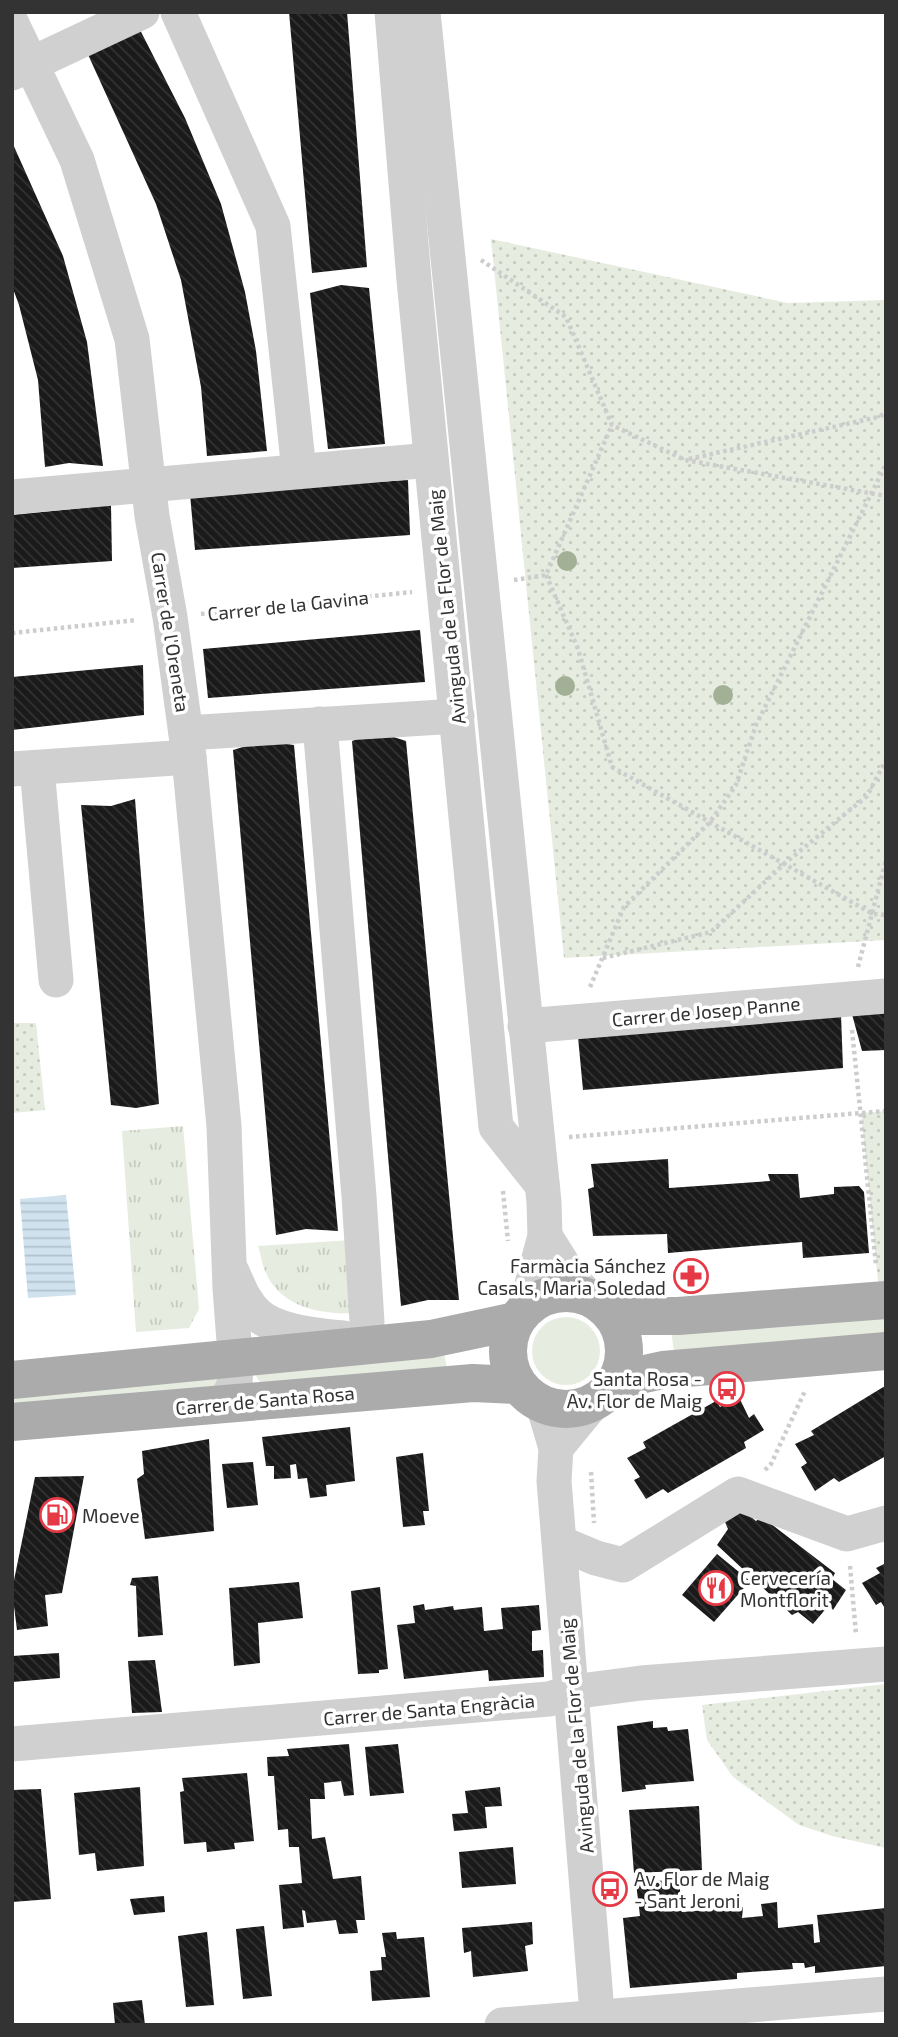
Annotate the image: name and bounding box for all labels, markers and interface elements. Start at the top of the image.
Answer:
street label: Avinguda de la Flor de Maig [422,488,470,725]
street label: Carrer de l'Oreneta [147,550,195,714]
street label: Carrer de la Gavina [206,585,370,625]
street label: Carrer de Josep Panne [611,991,801,1031]
place label: Farmàcia Sánchez Casals, Maria Soledad [477,1254,666,1299]
pharmacy icon: Farmàcia Sánchez Casals, Maria Soledad [672,1257,710,1295]
place label: Santa Rosa - Av. Flor de Maig [567,1367,702,1412]
bus stop icon: Santa Rosa - Av. Flor de Maig [708,1370,746,1408]
street label: Carrer de Santa Rosa [174,1381,356,1419]
fuel station icon: Moeve [38,1496,76,1534]
place label: Moeve [82,1504,140,1527]
place label: Cervecería Montflorit [740,1566,831,1611]
restaurant icon: Cervecería Montflorit [697,1569,735,1607]
street label: Avinguda de la Flor de Maig [554,1617,598,1854]
street label: Carrer de Santa Engràcia [322,1688,536,1730]
place label: Av. Flor de Maig - Sant Jeroni [634,1867,770,1912]
bus stop icon: Av. Flor de Maig - Sant Jeroni [591,1870,629,1908]

